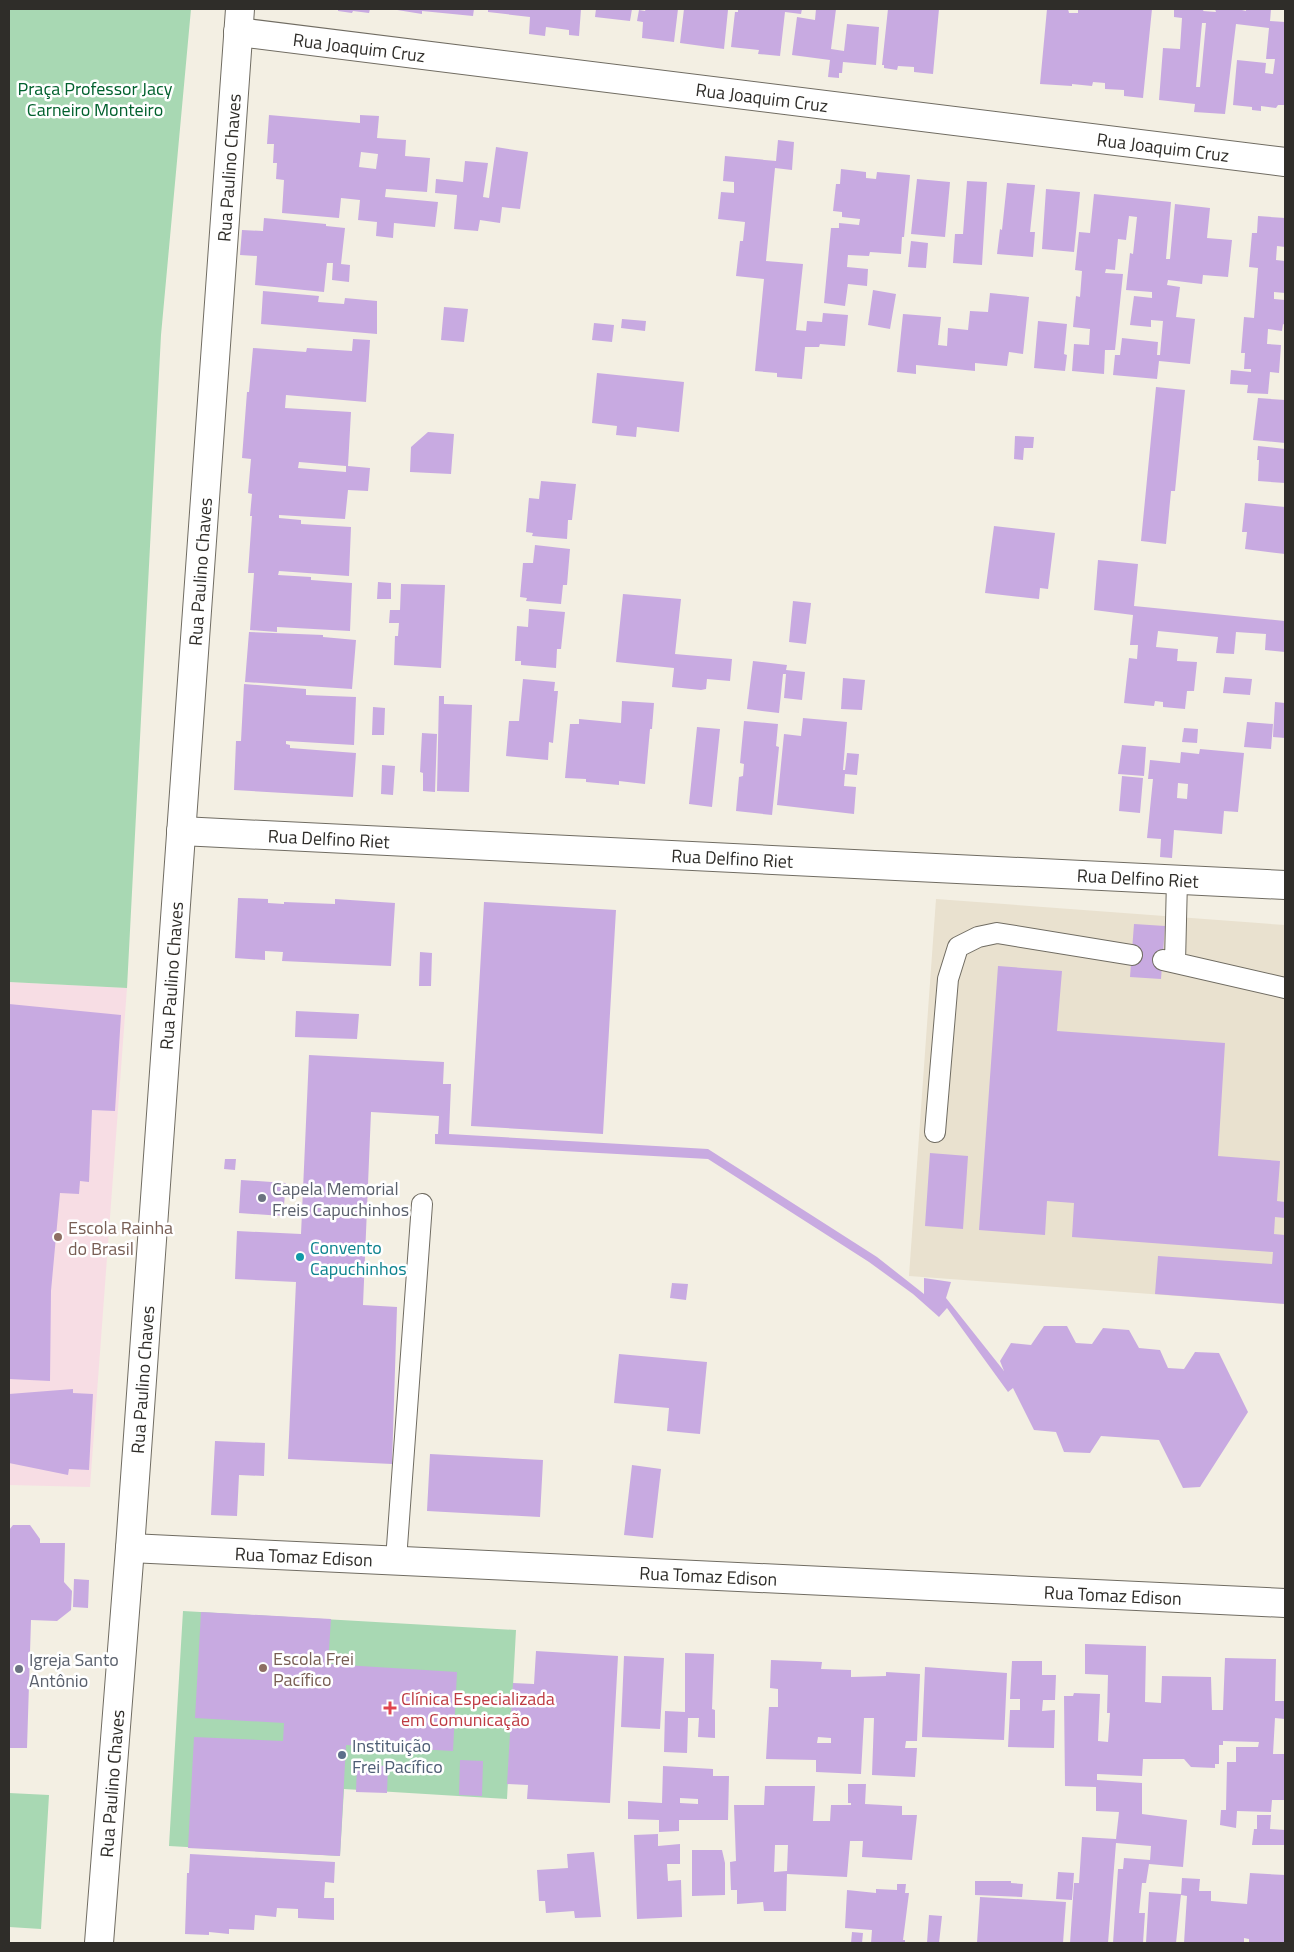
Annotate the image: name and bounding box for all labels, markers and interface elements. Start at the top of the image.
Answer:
street label: Rua Joaquim Cruz [291,25,427,69]
park label: Praça Professor Jacy Carneiro Monteiro [17,75,173,123]
street label: Rua Joaquim Cruz [694,75,830,119]
street label: Rua Paulino Chaves [210,93,247,243]
street label: Rua Joaquim Cruz [1095,125,1231,168]
street label: Rua Paulino Chaves [181,497,219,647]
street label: Rua Delfino Riet [267,822,391,855]
street label: Rua Delfino Riet [671,842,795,874]
street label: Rua Delfino Riet [1076,861,1200,894]
street label: Rua Paulino Chaves [152,901,190,1051]
place label: Capela Memorial Freis Capuchinhos [272,1175,409,1223]
marker: Capela Memorial Freis Capuchinhos [256,1192,268,1204]
place label: Escola Rainha do Brasil [68,1214,173,1262]
marker: Escola Rainha do Brasil [52,1231,64,1243]
place label: Convento Capuchinhos [310,1234,407,1282]
marker: Convento Capuchinhos [294,1251,306,1263]
street label: Rua Paulino Chaves [123,1305,161,1455]
street label: Rua Tomaz Edison [234,1540,373,1573]
street label: Rua Tomaz Edison [639,1559,778,1592]
street label: Rua Tomaz Edison [1043,1578,1182,1612]
place label: Escola Frei Pacífico [273,1645,354,1693]
place label: Igreja Santo Antônio [29,1646,119,1694]
marker: Escola Frei Pacífico [257,1662,269,1674]
marker: Igreja Santo Antônio [13,1663,25,1675]
place label: Clínica Especializada em Comunicação [401,1685,555,1733]
marker: Clínica Especializada em Comunicação [383,1701,397,1715]
street label: Rua Paulino Chaves [92,1708,131,1859]
place label: Instituição Frei Pacífico [352,1732,443,1780]
marker: Instituição Frei Pacífico [336,1749,348,1761]

